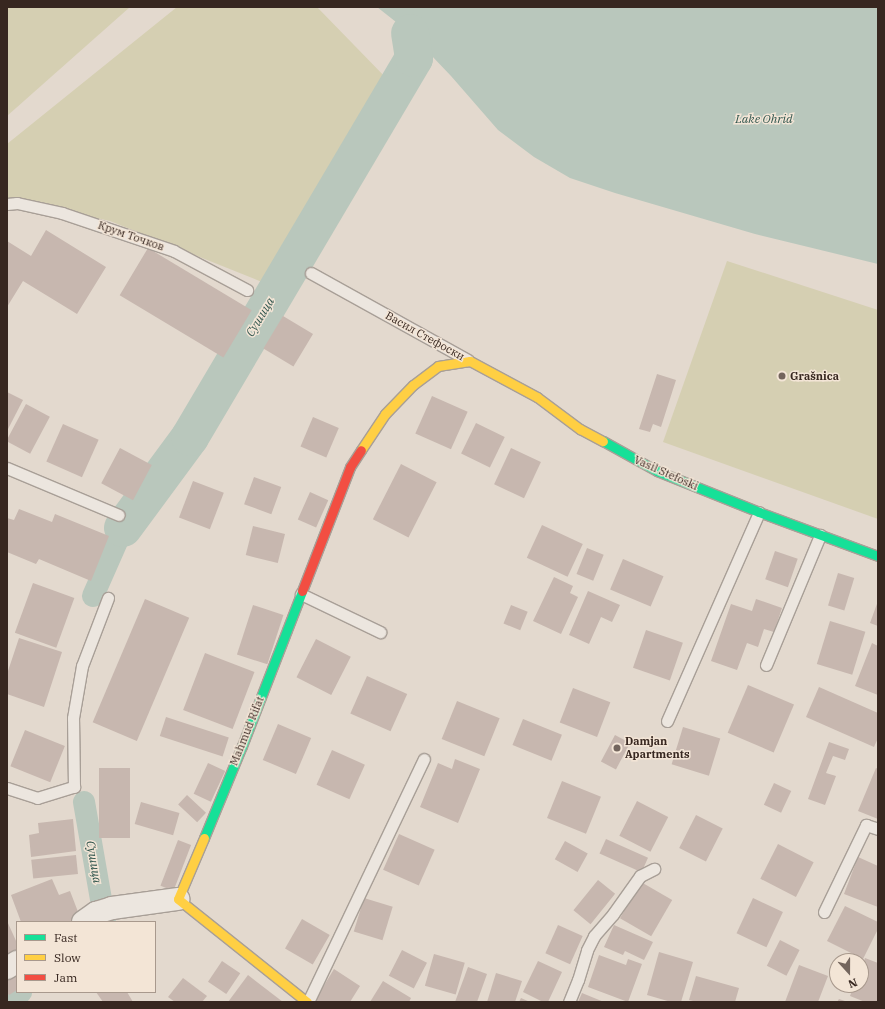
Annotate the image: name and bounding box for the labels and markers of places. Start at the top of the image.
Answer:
place label: Grašnica [790,369,839,383]
marker: Grašnica [777,371,787,381]
place label: Damjan Apartments [625,735,690,761]
marker: Damjan Apartments [612,743,622,753]

